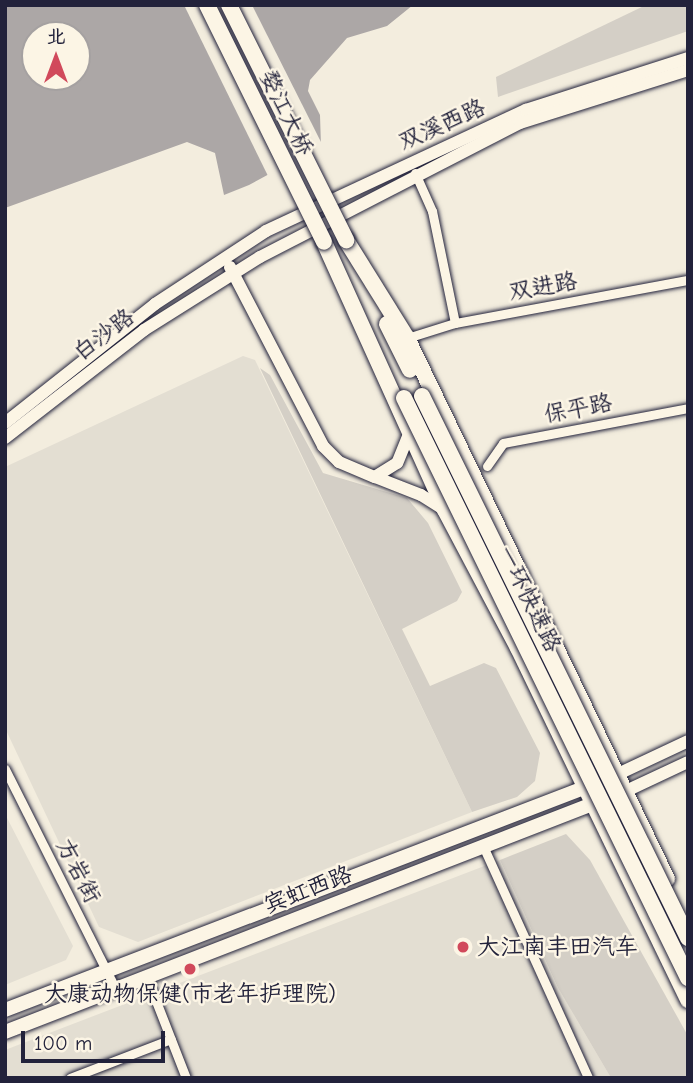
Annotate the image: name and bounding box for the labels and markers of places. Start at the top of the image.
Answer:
place label: 大江南丰田汽车 [477,933,638,961]
marker: 大江南丰田汽车 [455,939,471,955]
marker: 大康动物保健(市老年护理院) [182,961,198,977]
place label: 大康动物保健(市老年护理院) [44,980,336,1008]

